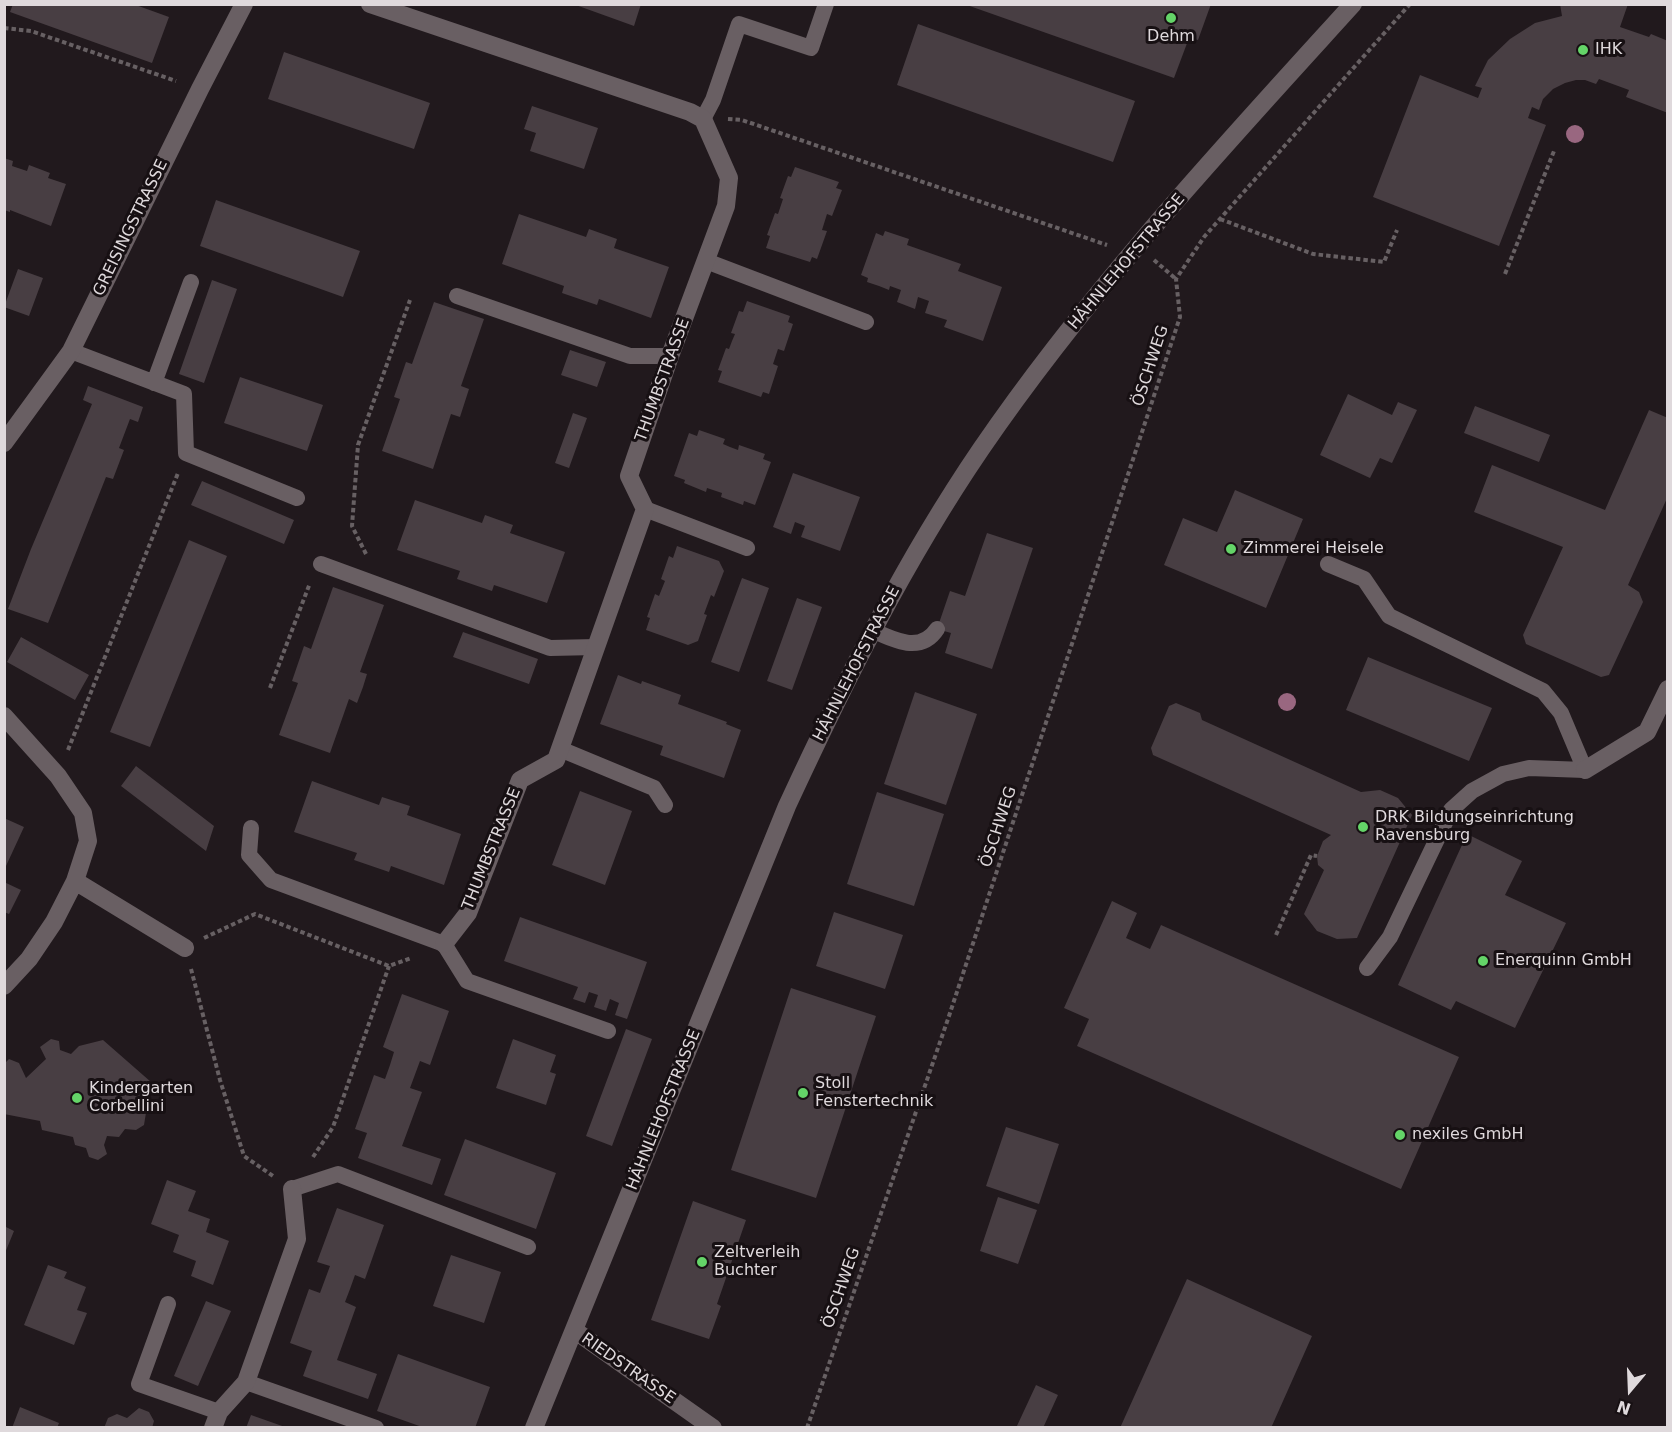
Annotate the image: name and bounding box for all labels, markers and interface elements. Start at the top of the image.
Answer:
marker: Dehm [1164,11,1178,25]
place label: Dehm [1147,27,1195,47]
place label: IHK [1595,40,1622,60]
marker: IHK [1576,43,1590,57]
street label: GREISINGSTRASSE [90,157,172,299]
street label: HÄHNLEHOFSTRASSE [1065,190,1189,334]
street label: THUMBSTRASSE [632,316,694,444]
street label: ÖSCHWEG [1129,323,1173,409]
place label: Zimmerei Heisele [1243,539,1384,559]
marker: Zimmerei Heisele [1224,542,1238,556]
street label: HÄHNLEHOFSTRASSE [810,583,904,745]
street label: ÖSCHWEG [977,784,1021,870]
street label: THUMBSTRASSE [459,785,525,913]
place label: DRK Bildungseinrichtung Ravensburg [1375,808,1574,846]
marker: DRK Bildungseinrichtung Ravensburg [1356,820,1370,834]
place label: Enerquinn GmbH [1495,951,1632,971]
marker: Enerquinn GmbH [1476,954,1490,968]
street label: HÄHNLEHOFSTRASSE [623,1027,705,1193]
place label: Stoll Fenstertechnik [815,1074,933,1112]
place label: Kindergarten Corbellini [89,1079,193,1117]
marker: Stoll Fenstertechnik [796,1086,810,1100]
marker: Kindergarten Corbellini [70,1091,84,1105]
place label: nexiles GmbH [1412,1125,1524,1145]
marker: nexiles GmbH [1393,1128,1407,1142]
place label: Zeltverleih Buchter [714,1243,800,1281]
street label: ÖSCHWEG [819,1245,865,1331]
marker: Zeltverleih Buchter [695,1255,709,1269]
street label: RIEDSTRASSE [577,1330,679,1408]
north arrow [1600,1360,1660,1420]
text: N [1615,1396,1633,1419]

